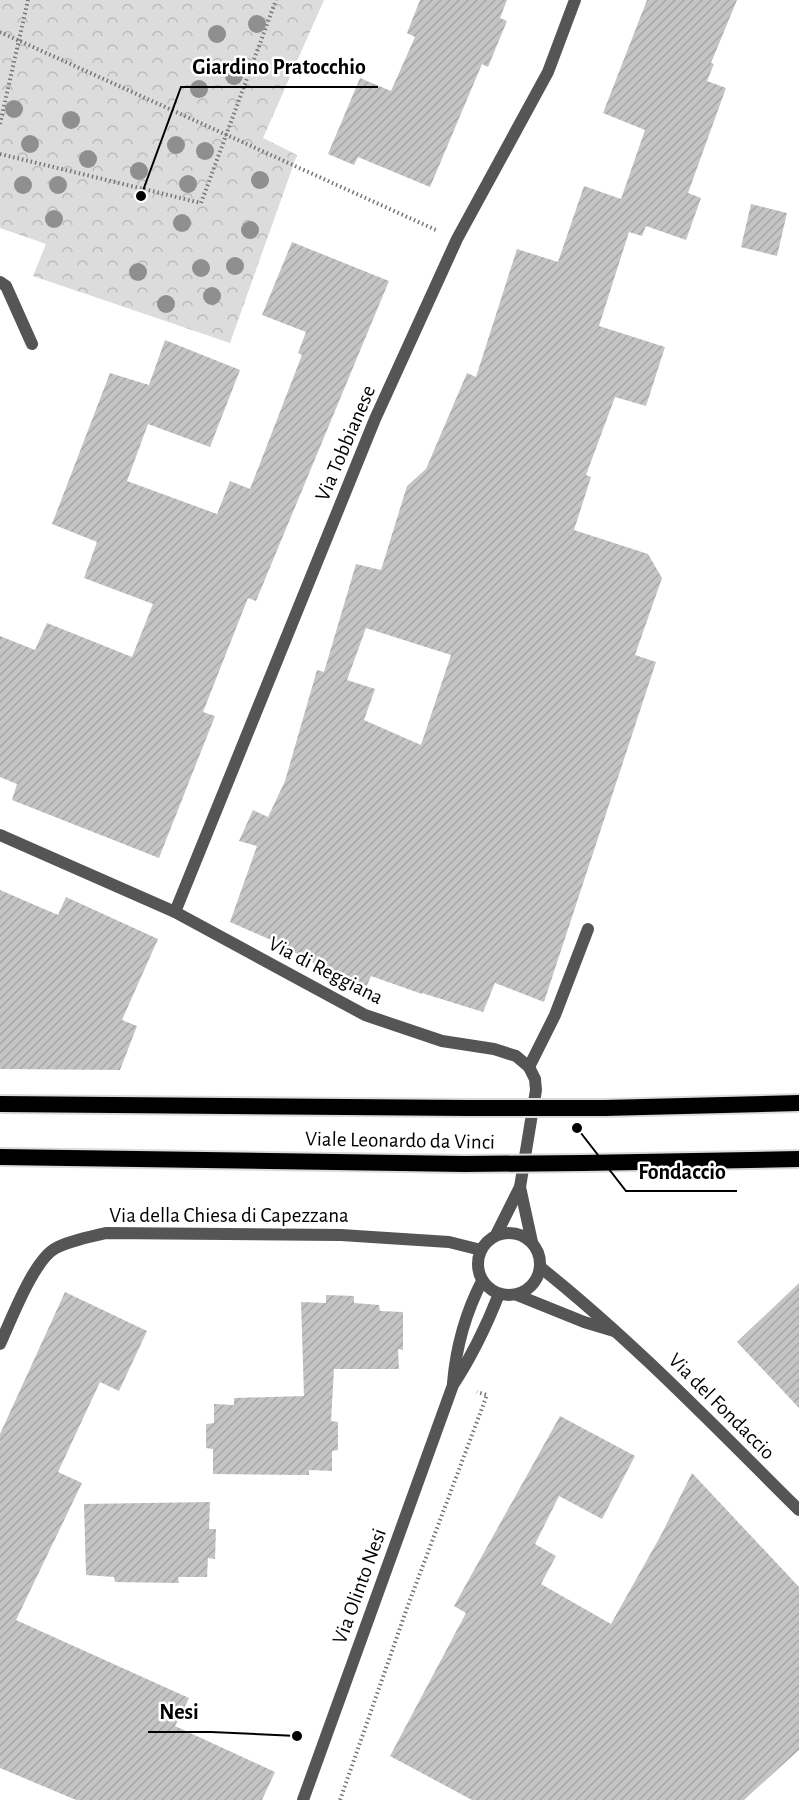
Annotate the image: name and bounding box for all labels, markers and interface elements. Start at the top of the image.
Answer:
callout: Giardino Pratocchio [181,47,378,87]
text: Giardino Pratocchio [192,56,366,78]
street label: Via Tobbianese [312,382,379,504]
street label: Via di Reggiana [265,933,387,1008]
street label: Viale Leonardo da Vinci [305,1128,495,1153]
callout: Fondaccio [626,1151,737,1191]
text: Fondaccio [638,1161,726,1183]
street label: Via della Chiesa di Capezzana [109,1205,349,1226]
street label: Via del Fondaccio [664,1349,779,1464]
street label: Via Olinto Nesi [329,1526,390,1647]
callout: Nesi [148,1692,211,1732]
text: Nesi [159,1701,199,1723]

